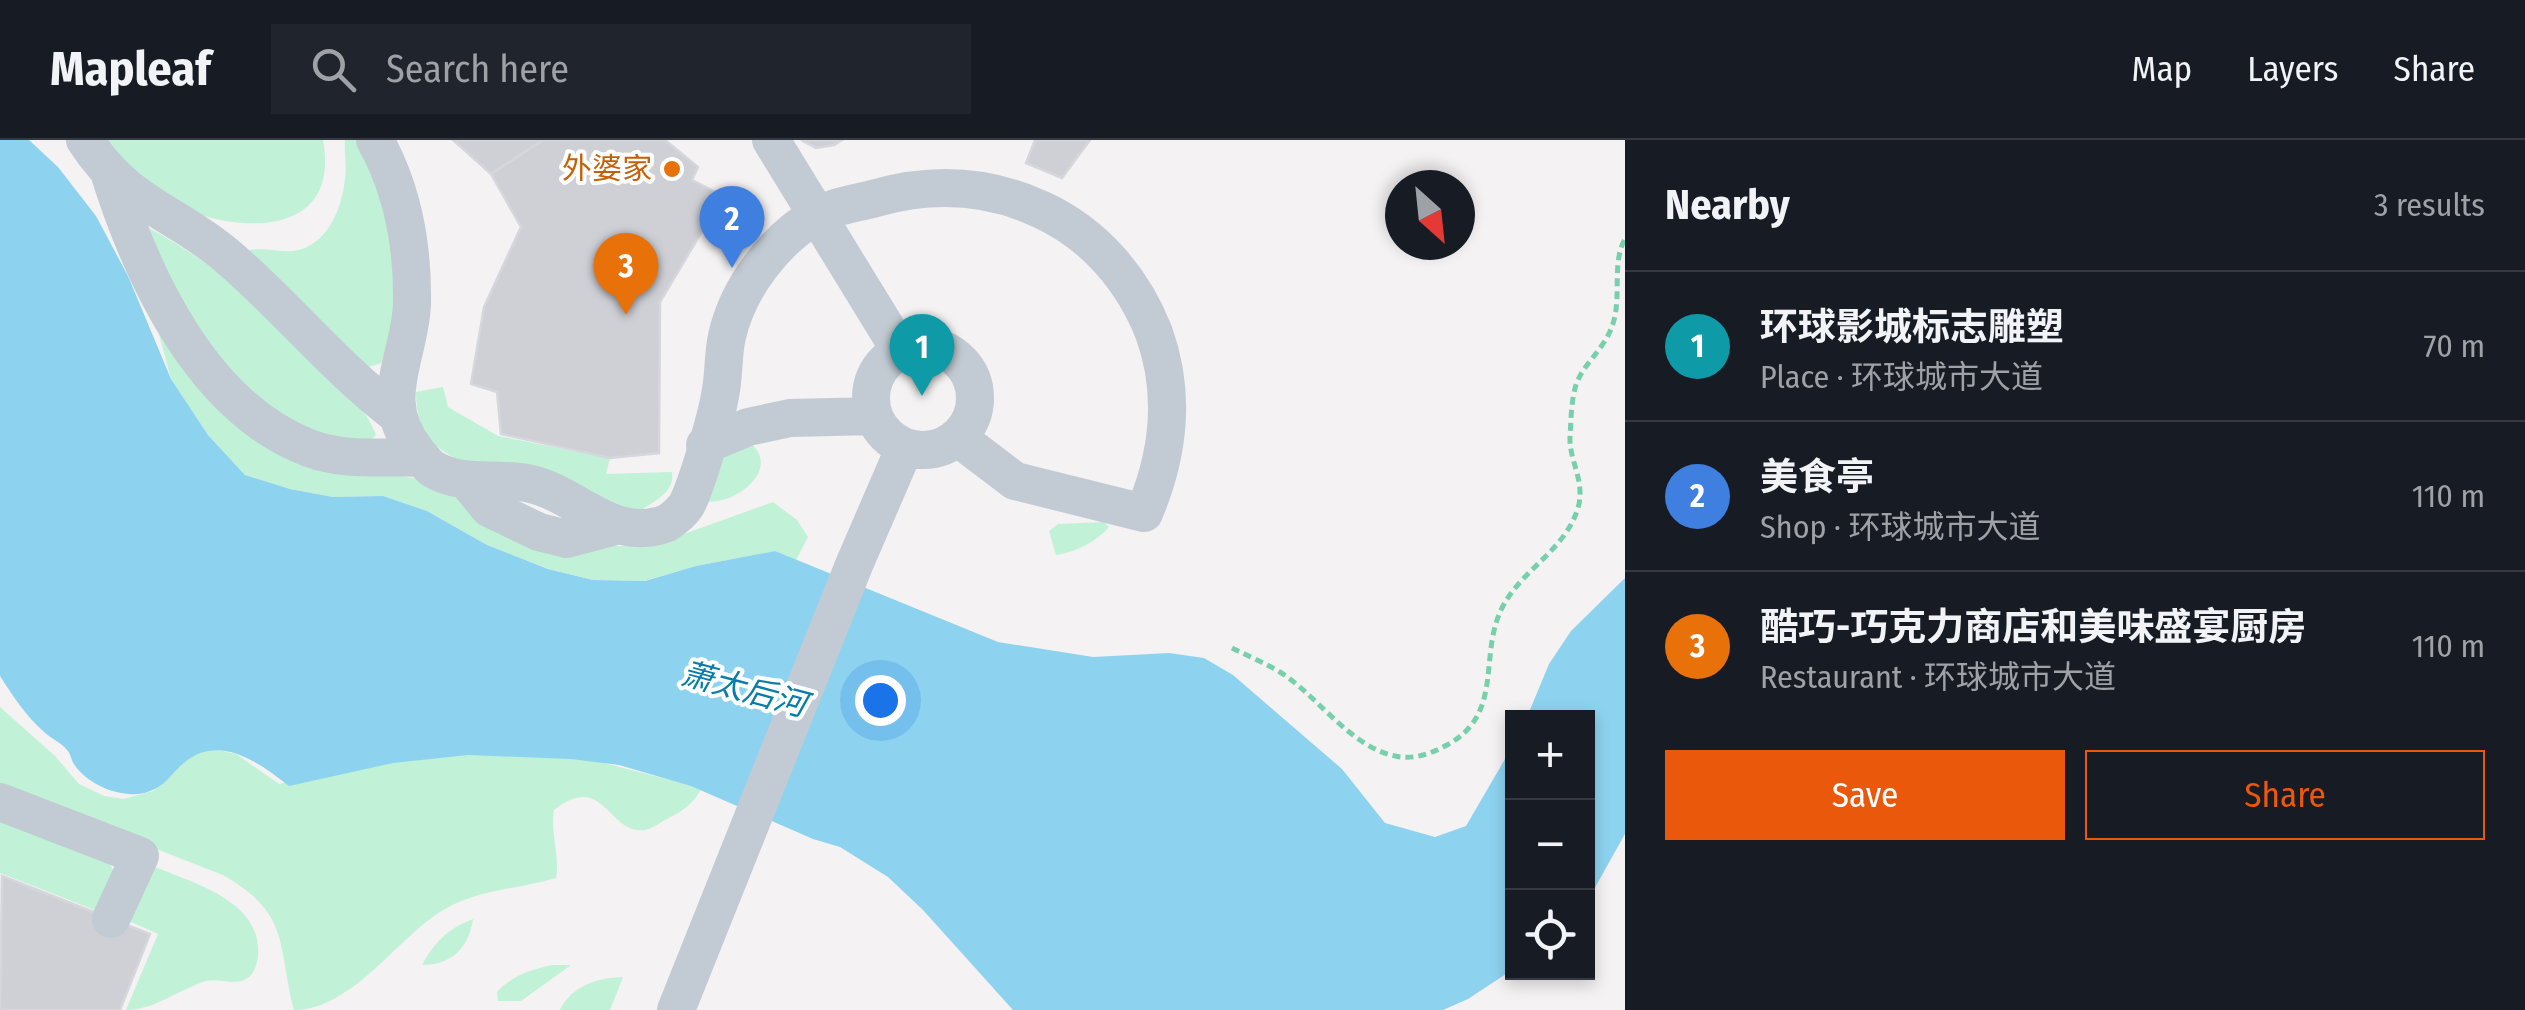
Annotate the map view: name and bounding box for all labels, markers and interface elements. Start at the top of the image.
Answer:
search box [271,24,971,114]
text: Mapleaf [50,40,211,98]
icon: search [306,42,361,97]
text: Search here [386,46,569,92]
text: Map [2132,48,2192,90]
text: Layers [2247,48,2339,90]
text: Share [2394,48,2475,90]
place label: 外婆家 [562,151,652,187]
marker: 外婆家 [661,158,683,180]
north arrow [1385,170,1475,260]
text: Nearby [1665,180,1790,230]
pin: 2 [700,186,764,268]
text: 3 results [2374,186,2485,224]
pin: 3 [594,232,658,315]
text: 环球影城标志雕塑 [1760,304,2064,350]
pin: 1 [890,314,954,396]
text: 1 [1691,327,1704,365]
text: 70 m [2424,327,2485,365]
text: Place · 环球城市大道 [1760,358,2043,396]
text: 美食亭 [1760,454,1874,500]
text: 2 [1690,477,1705,515]
text: 110 m [2412,477,2485,515]
text: Shop · 环球城市大道 [1760,508,2040,546]
text: 酷巧-巧克力商店和美味盛宴厨房 [1760,604,2306,650]
text: 3 [1690,627,1705,665]
text: 110 m [2412,627,2485,665]
water label: 萧太后河 [677,654,817,725]
text: Restaurant · 环球城市大道 [1760,658,2116,696]
your location [855,675,906,726]
map controls [1505,710,1595,980]
button: + [1505,710,1595,800]
button: Save [1665,750,2065,840]
button: Share [2085,750,2485,840]
button: − [1505,800,1595,890]
button: locate [1505,890,1595,980]

